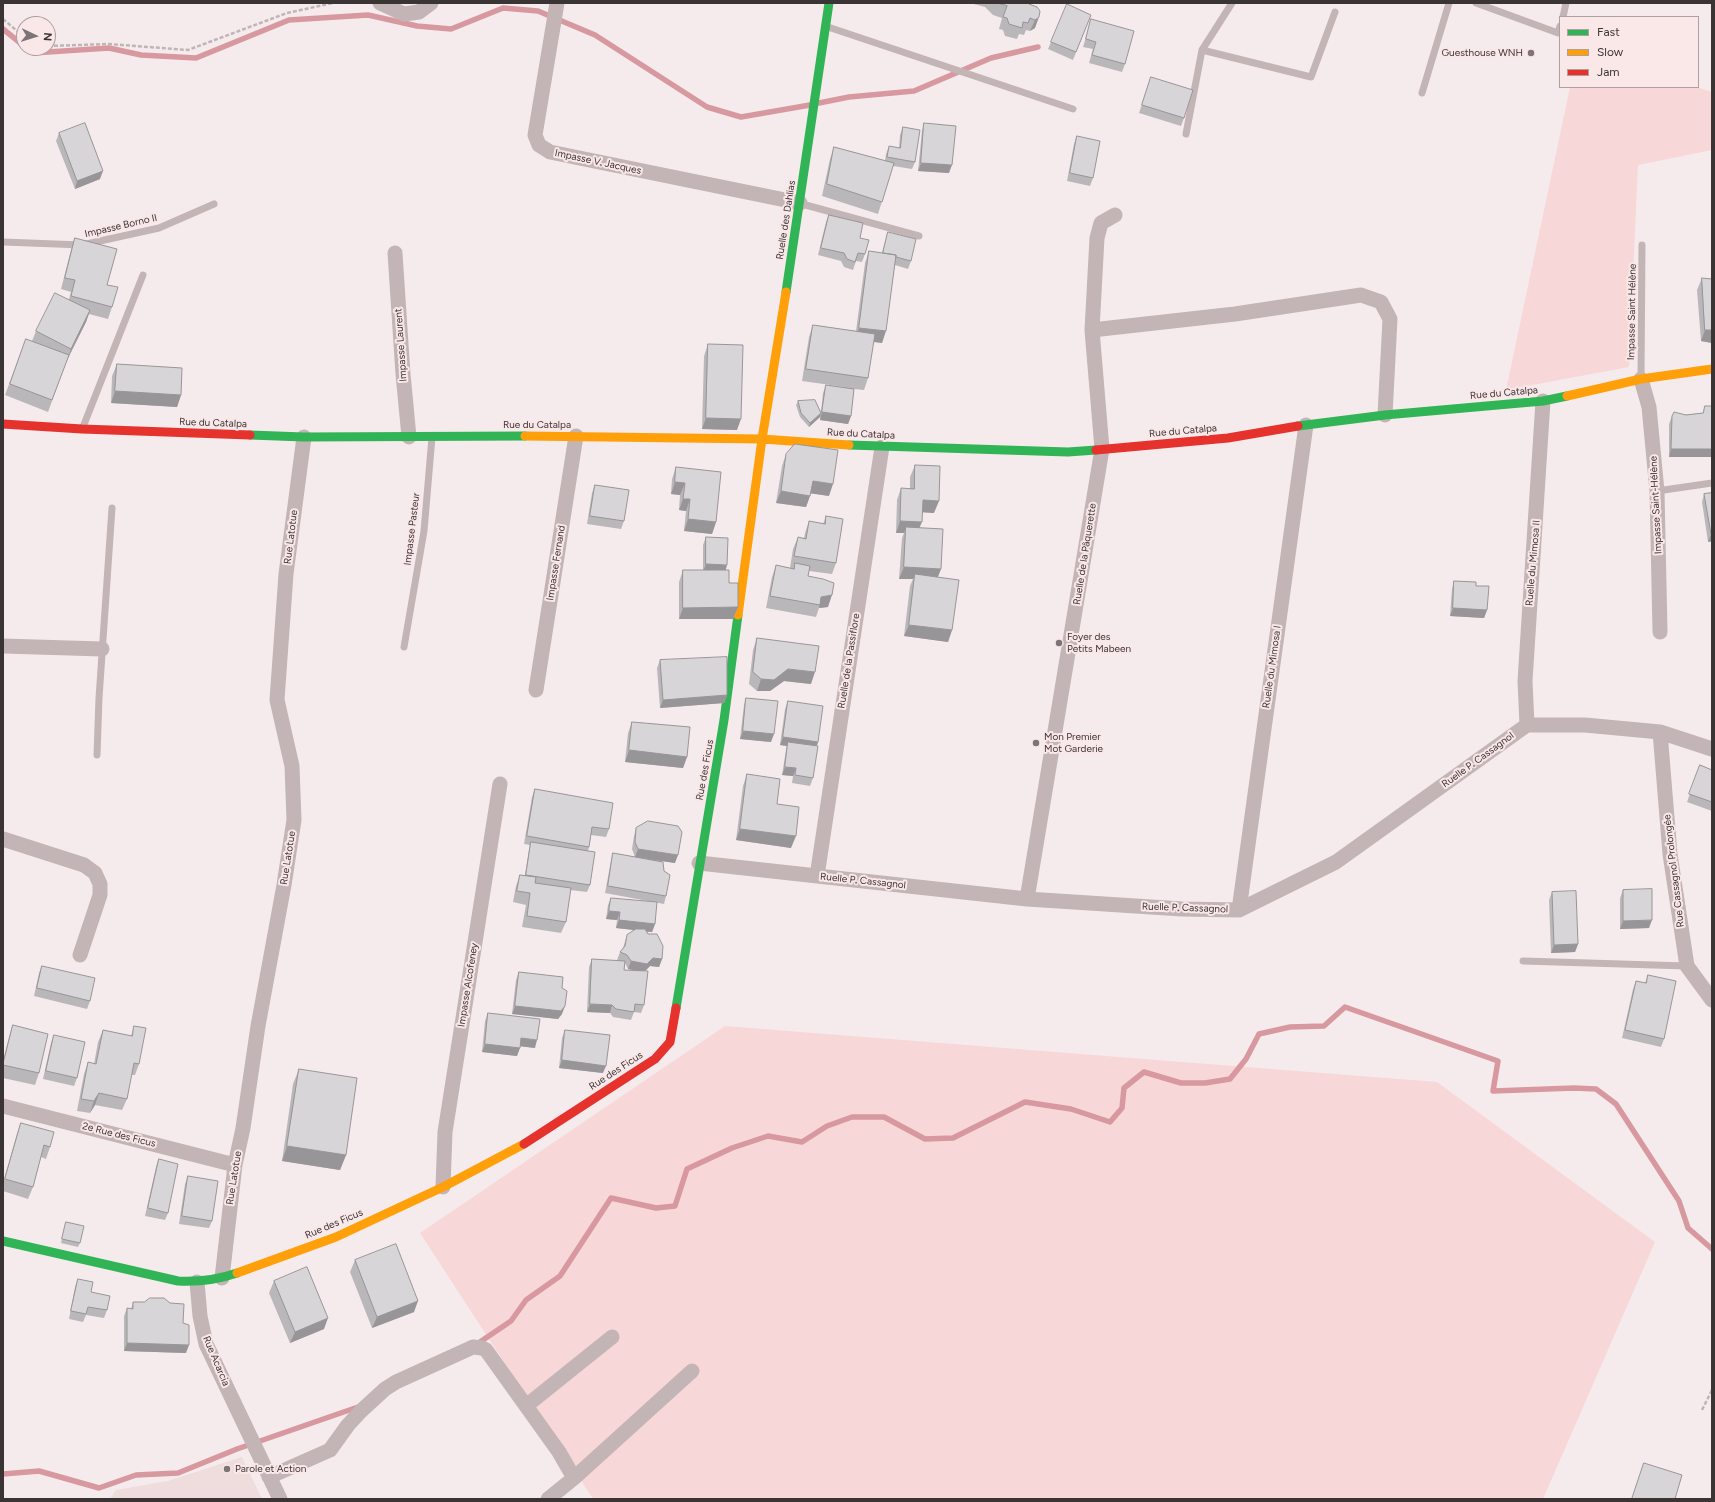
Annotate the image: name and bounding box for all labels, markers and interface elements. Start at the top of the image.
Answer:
north arrow [16,16,56,56]
legend [1559,16,1699,88]
text: Fast [1597,25,1620,39]
text: N [41,32,54,41]
text: Slow [1597,45,1623,59]
place label: Guesthouse WNH [1442,47,1523,59]
marker: Guesthouse WNH [1526,48,1536,58]
text: Jam [1597,65,1620,79]
street label: Impasse V. Jacques [554,147,642,177]
street label: Ruelle des Dahlias [774,180,798,260]
street label: Impasse Borno II [84,212,158,240]
street label: Impasse Saint Hélène [1625,264,1639,360]
street label: Impasse Laurent [392,308,410,382]
street label: Rue du Catalpa [1470,384,1538,402]
street label: Rue du Catalpa [179,416,247,430]
street label: Rue du Catalpa [503,419,571,431]
street label: Rue du Catalpa [1149,422,1217,440]
street label: Rue du Catalpa [827,426,895,442]
street label: Impasse Saint-Hélène [1647,456,1665,554]
street label: Impasse Pasteur [402,492,422,566]
street label: Ruelle de la Pâquerette [1071,502,1099,606]
street label: Rue Latotue [282,509,300,565]
street label: Ruelle du Mimosa II [1523,520,1543,606]
street label: Impasse Fernand [544,525,568,601]
street label: Ruelle de la Passiflore [836,613,862,709]
street label: Ruelle du Mimosa I [1260,625,1284,709]
place label: Foyer des Petits Mabeen [1067,631,1131,654]
marker: Foyer des Petits Mabeen [1054,638,1064,648]
street label: Ruelle P. Cassagnol [1440,730,1516,790]
place label: Mon Premier Mot Garderie [1044,731,1103,754]
marker: Mon Premier Mot Garderie [1031,738,1041,748]
street label: Rue des Ficus [694,739,716,801]
street label: Rue Cassagnol Prolongée [1661,814,1687,928]
street label: Rue Latotue [278,830,298,886]
street label: Ruelle P. Cassagnol [820,871,906,891]
street label: Ruelle P. Cassagnol [1142,901,1228,915]
street label: Impasse Alcofeney [455,942,481,1028]
street label: Rue des Ficus [587,1049,645,1093]
street label: 2e Rue des Ficus [81,1120,157,1150]
street label: Rue Latotue [224,1150,244,1206]
street label: Rue des Ficus [303,1206,365,1242]
street label: Rue Acarcia [200,1334,232,1388]
place label: Parole et Action [235,1463,306,1475]
marker: Parole et Action [222,1464,232,1474]

